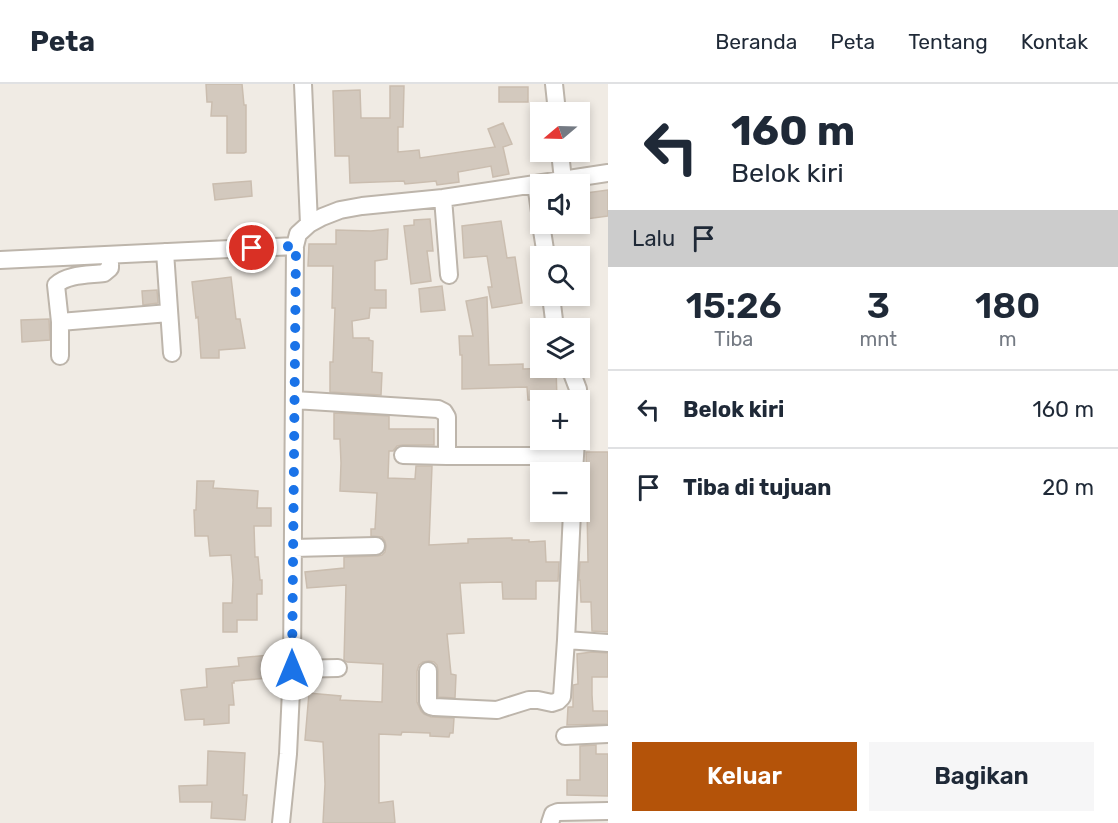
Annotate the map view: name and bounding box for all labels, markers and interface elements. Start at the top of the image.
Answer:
text: Peta [30,25,95,58]
text: Beranda [715,29,797,54]
text: Peta [830,29,875,54]
text: Tentang [908,29,988,54]
text: Kontak [1021,29,1088,54]
north arrow [530,102,590,162]
map controls [530,102,590,522]
text: 160 m [731,106,855,156]
icon: left [632,108,710,186]
text: Belok kiri [731,157,844,189]
button: sound [530,174,590,234]
pin [226,222,277,273]
icon: arrive [687,222,720,255]
text: Lalu [632,225,675,252]
icon: arrive [235,231,268,264]
button: search [530,246,590,306]
text: 15:26 [686,284,782,327]
text: 3 [867,284,890,327]
text: 180 [975,284,1040,327]
button: layers [530,318,590,378]
text: Tiba [714,327,753,351]
text: mnt [860,327,897,351]
text: m [999,327,1016,351]
button: + [530,390,590,450]
icon: left [632,393,665,426]
text: Belok kiri [683,396,784,423]
text: 160 m [1032,396,1094,423]
button: − [530,462,590,522]
icon: arrive [632,471,665,504]
text: Tiba di tujuan [683,474,831,501]
text: 20 m [1042,474,1094,501]
position arrow [260,637,324,701]
button: Keluar [632,742,857,811]
button: Bagikan [869,742,1094,811]

